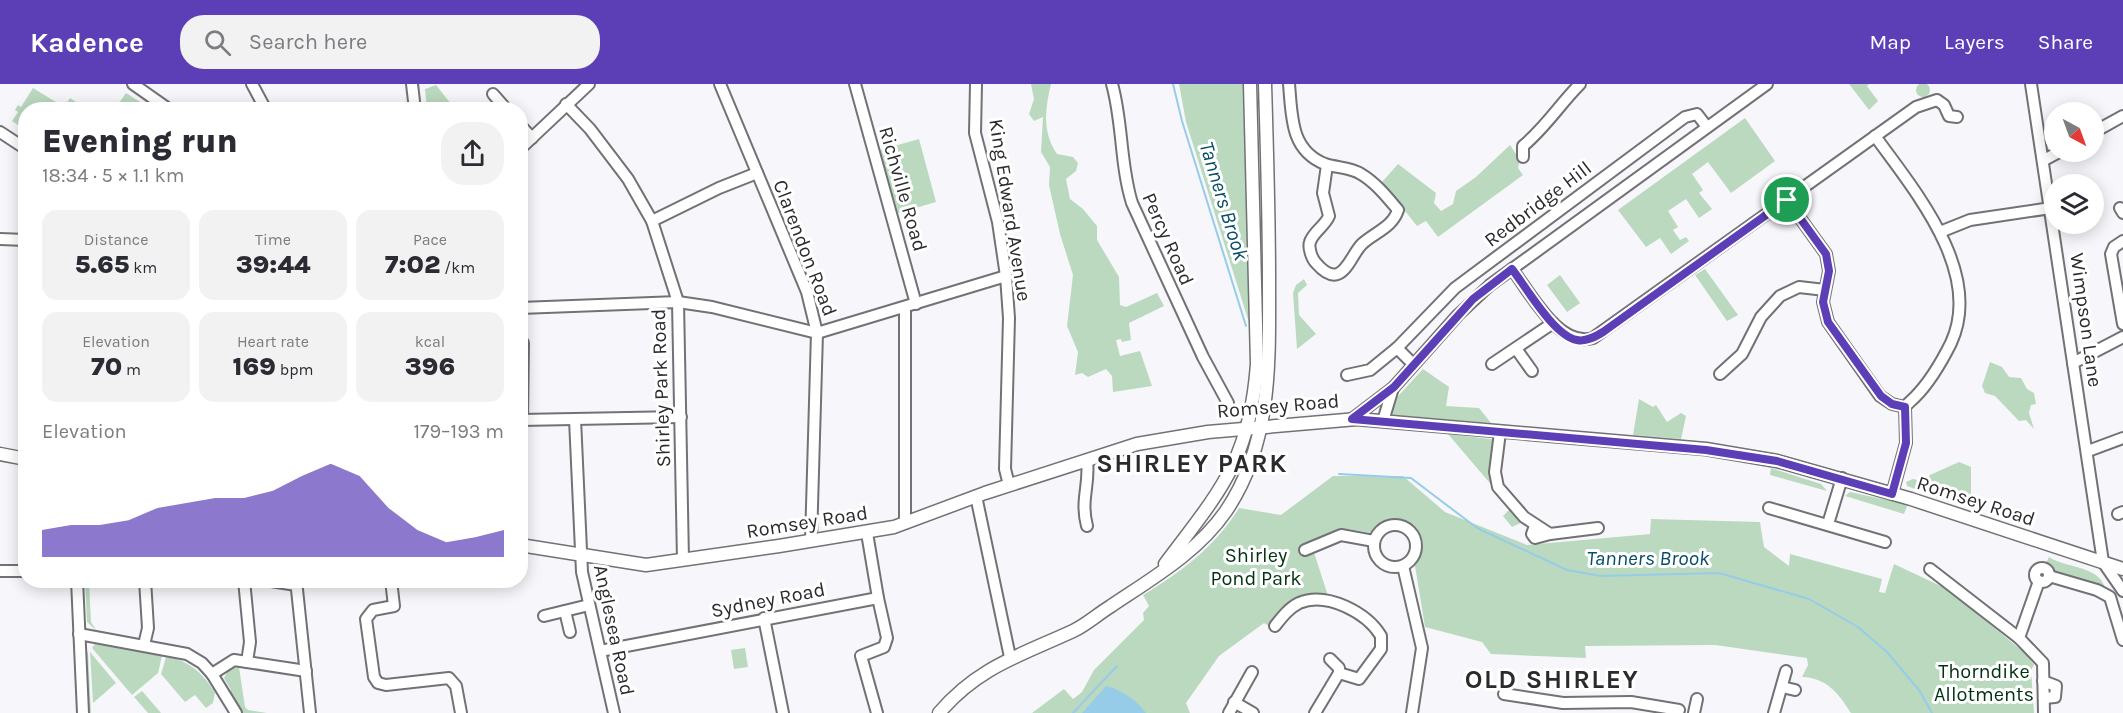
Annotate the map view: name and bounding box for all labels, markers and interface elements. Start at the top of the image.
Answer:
search box [180,15,600,69]
text: Kadence [30,26,144,59]
icon: search [201,26,234,59]
text: Search here [249,29,367,55]
text: Map [1869,30,1911,54]
text: Layers [1944,30,2005,54]
text: Share [2038,30,2093,54]
north arrow [2044,102,2104,162]
map controls [2044,102,2104,234]
street label: King Edward Avenue [984,117,1036,303]
text: Evening run [42,122,238,160]
button: share [441,122,504,185]
street label: Richville Road [874,124,932,254]
water label: Tanners Brook [1195,139,1254,264]
street label: Redbridge Hill [1480,156,1596,252]
text: 18:34 · 5 × 1.1 km [42,164,184,187]
pin [1761,174,1812,225]
button: layers [2044,174,2104,234]
street label: Clarendon Road [768,177,842,319]
icon: arrive [1770,183,1803,216]
street label: Percy Road [1137,189,1199,289]
text: Distance [84,230,148,249]
text: Time [255,230,291,249]
text: Pace [413,230,447,249]
text: 5.65 [75,249,129,280]
text: 39:44 [236,249,310,280]
text: 7:02 [385,249,441,280]
street label: Wimpson Lane [2065,251,2107,389]
text: km [129,258,157,277]
text: /km [441,258,475,277]
street label: Shirley Park Road [647,308,675,468]
text: Elevation [82,332,150,351]
text: Heart rate [237,332,309,351]
text: kcal [415,332,445,351]
text: 70 [91,351,122,382]
text: 169 [233,351,276,382]
text: 396 [405,351,455,382]
text: m [122,360,141,379]
text: bpm [276,360,314,379]
street label: Romsey Road [1216,389,1340,423]
text: Elevation [42,420,127,443]
text: 179–193 m [413,420,504,443]
district label: SHIRLEY PARK [1096,448,1288,479]
street label: Romsey Road [1914,471,2038,531]
street label: Romsey Road [745,501,869,543]
park label: Shirley Pond Park [1210,544,1302,590]
water label: Tanners Brook [1587,546,1710,570]
street label: Anglesea Road [589,562,639,698]
street label: Sydney Road [709,578,827,622]
park label: Thorndike Allotments [1934,660,2034,706]
district label: OLD SHIRLEY [1465,664,1639,695]

